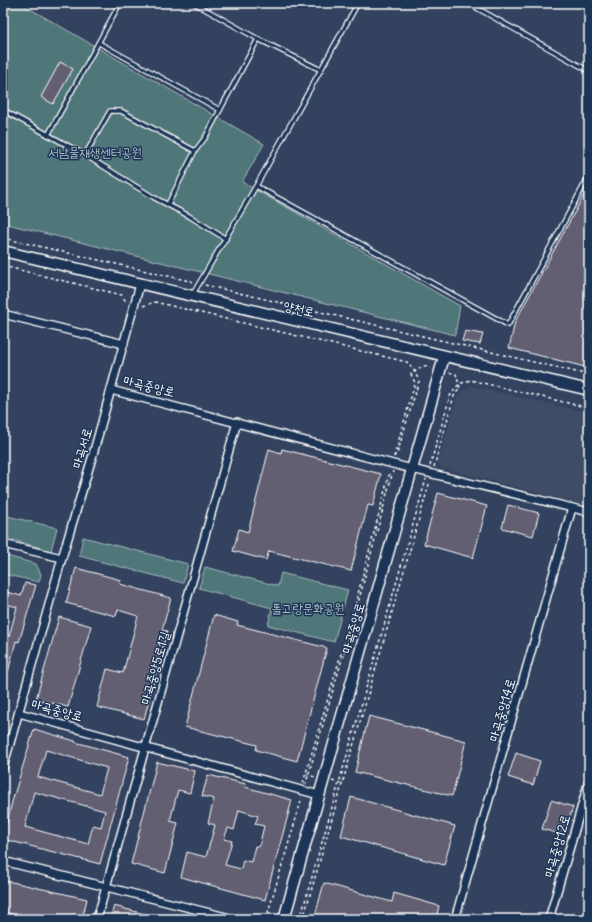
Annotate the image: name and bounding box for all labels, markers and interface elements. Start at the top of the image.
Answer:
park label: 서남물재생센터공원 [48,144,142,161]
street label: 양천로 [282,297,316,321]
street label: 마곡중앙로 [122,371,176,401]
street label: 마곡서로 [68,426,96,470]
park label: 똘고랑문화공원 [271,600,345,617]
street label: 마곡중앙로 [338,601,368,655]
street label: 마곡중앙5로1길 [136,629,174,707]
street label: 마곡중앙14로 [485,676,519,744]
street label: 마곡중앙로 [30,695,84,725]
street label: 마곡중앙12로 [540,813,574,879]

